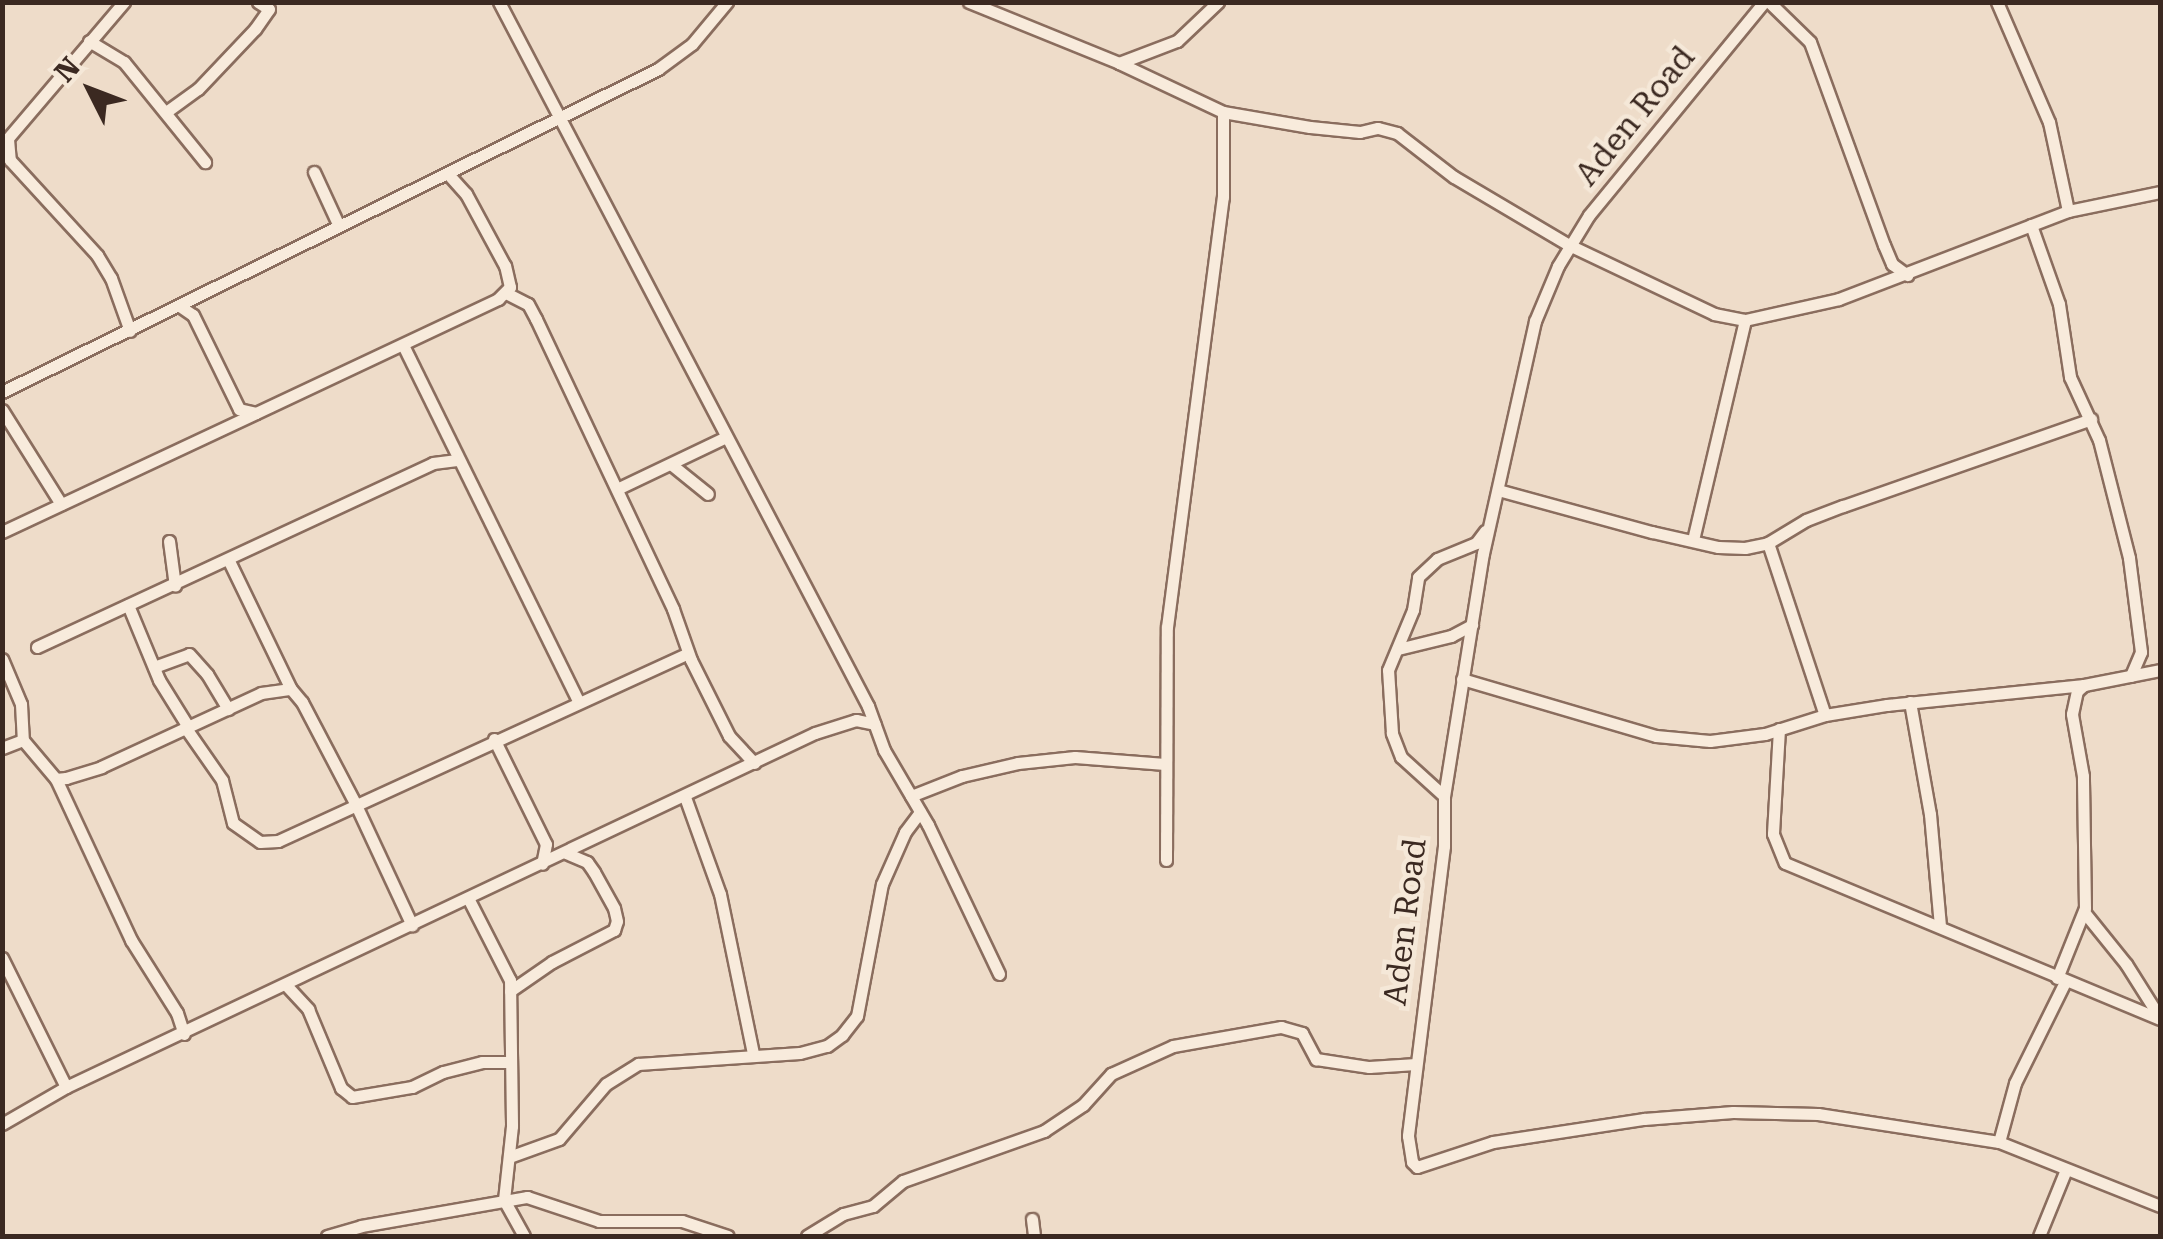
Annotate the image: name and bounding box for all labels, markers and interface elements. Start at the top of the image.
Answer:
street label: Aden Road [1567,39,1703,193]
north arrow [40,40,140,140]
text: N [48,51,87,89]
street label: Aden Road [1376,836,1434,1008]

